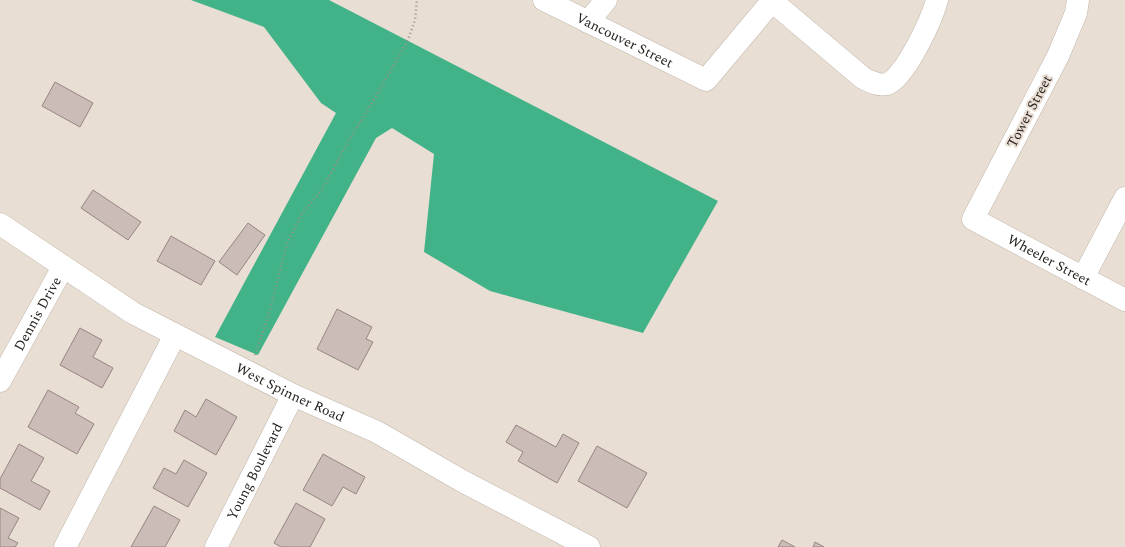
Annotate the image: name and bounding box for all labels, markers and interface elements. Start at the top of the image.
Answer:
street label: Vancouver Street [572,7,677,73]
street label: Tower Street [1002,71,1057,151]
street label: Wheeler Street [1003,229,1095,291]
street label: Dennis Drive [9,273,67,355]
street label: West Spinner Road [232,357,348,427]
street label: Young Boulevard [221,419,288,524]

